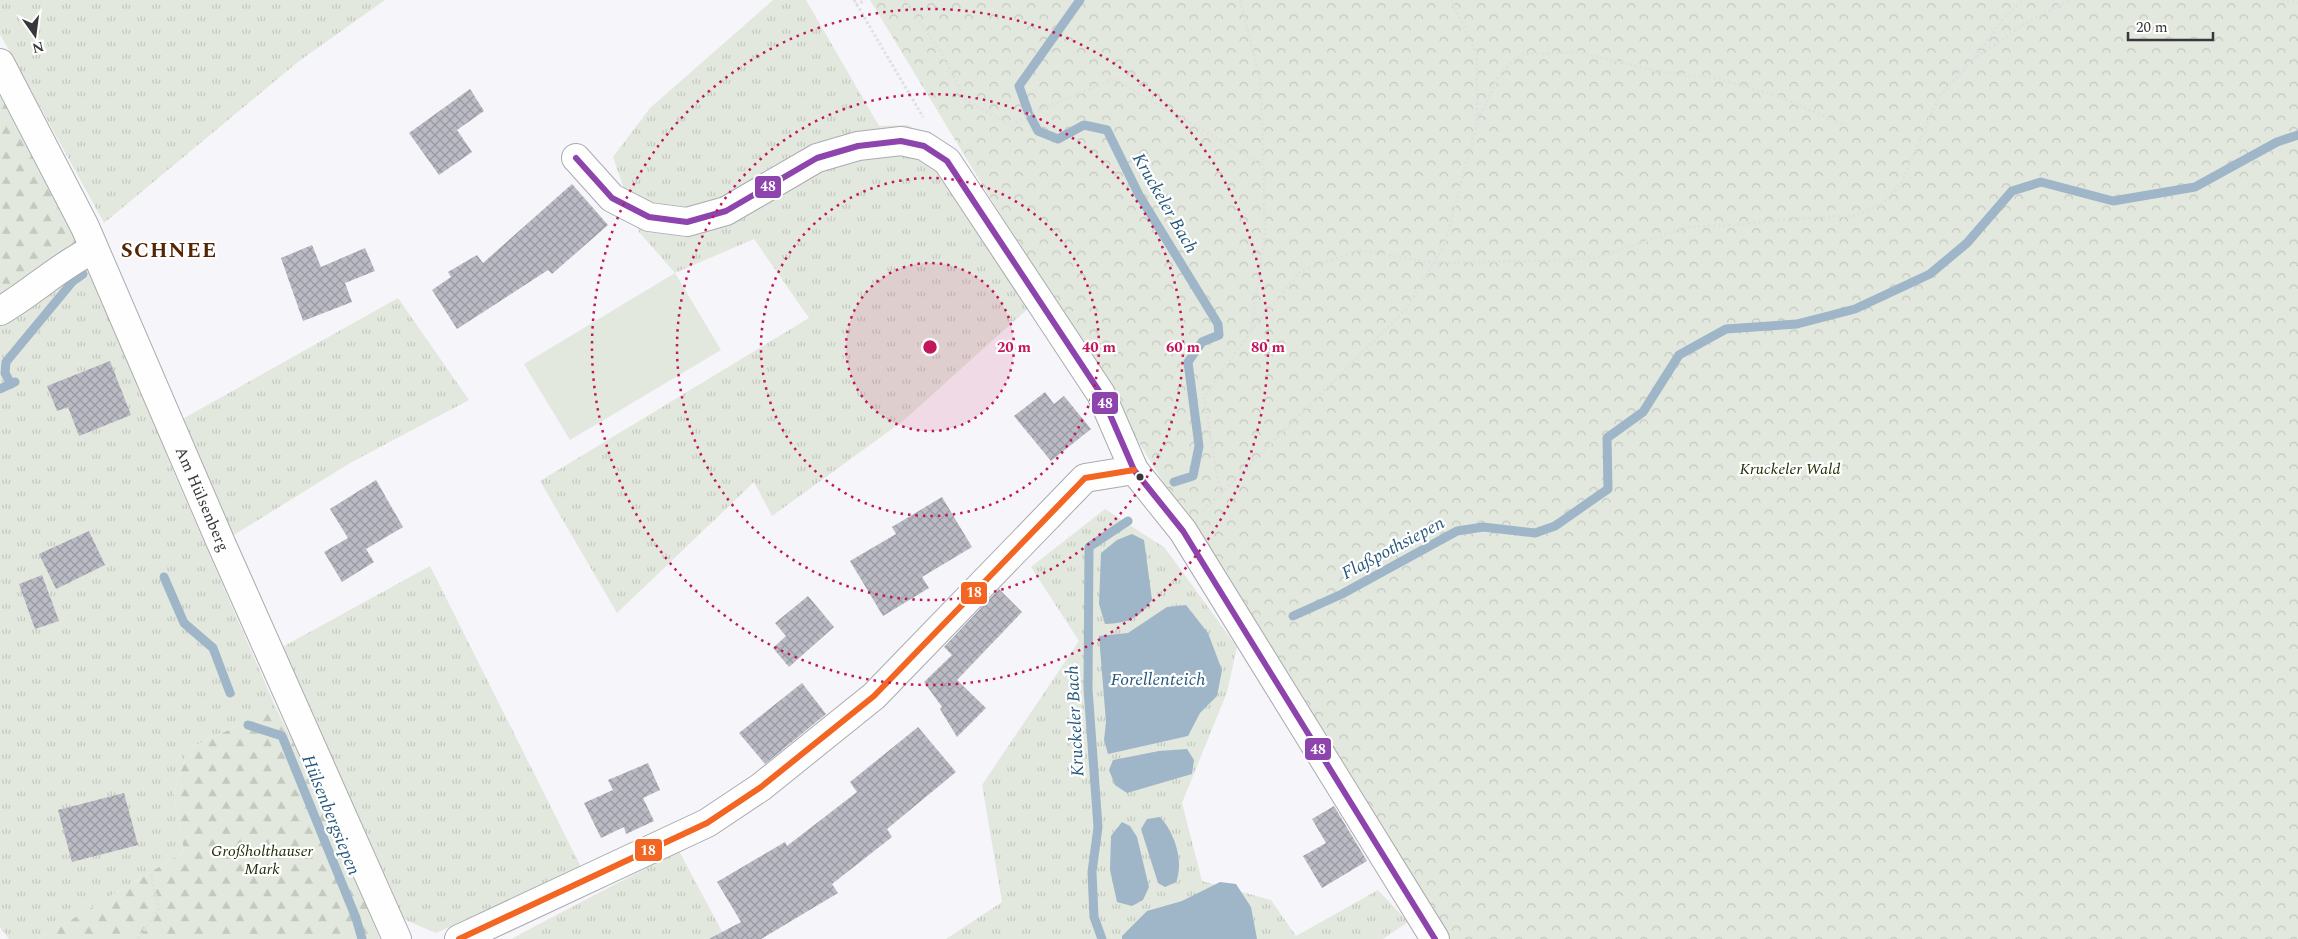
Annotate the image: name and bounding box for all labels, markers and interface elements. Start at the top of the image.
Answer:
north arrow [10,10,60,60]
scale bar [2128,10,2213,42]
text: 20 m [2136,16,2168,39]
text: N [30,36,46,59]
water label: Kruckeler Bach [1125,148,1205,258]
line badge: 48 [754,175,782,199]
text: 48 [760,176,776,197]
district label: SCHNEE [121,235,217,267]
text: 20 m [997,336,1032,359]
text: 40 m [1082,336,1117,359]
text: 60 m [1166,336,1201,359]
text: 80 m [1251,336,1286,359]
centre of rings [921,338,939,356]
line badge: 48 [1091,391,1119,415]
text: 48 [1097,393,1113,414]
street label: Am Hülsenberg [169,443,235,556]
park label: Kruckeler Wald [1739,457,1841,481]
unlabelled marker [1135,472,1145,482]
water label: Flaßpothsiepen [1337,509,1450,587]
line badge: 18 [960,581,988,605]
text: 18 [966,582,982,603]
water label: Kruckeler Bach [1059,664,1091,778]
water label: Forellenteich [1110,666,1206,693]
line badge: 48 [1304,737,1332,761]
text: 48 [1310,739,1326,760]
water label: Hülsenbergsiepen [294,751,368,880]
line badge: 18 [634,838,663,862]
park label: Großholthauser Mark [211,839,314,881]
text: 18 [640,840,656,861]

